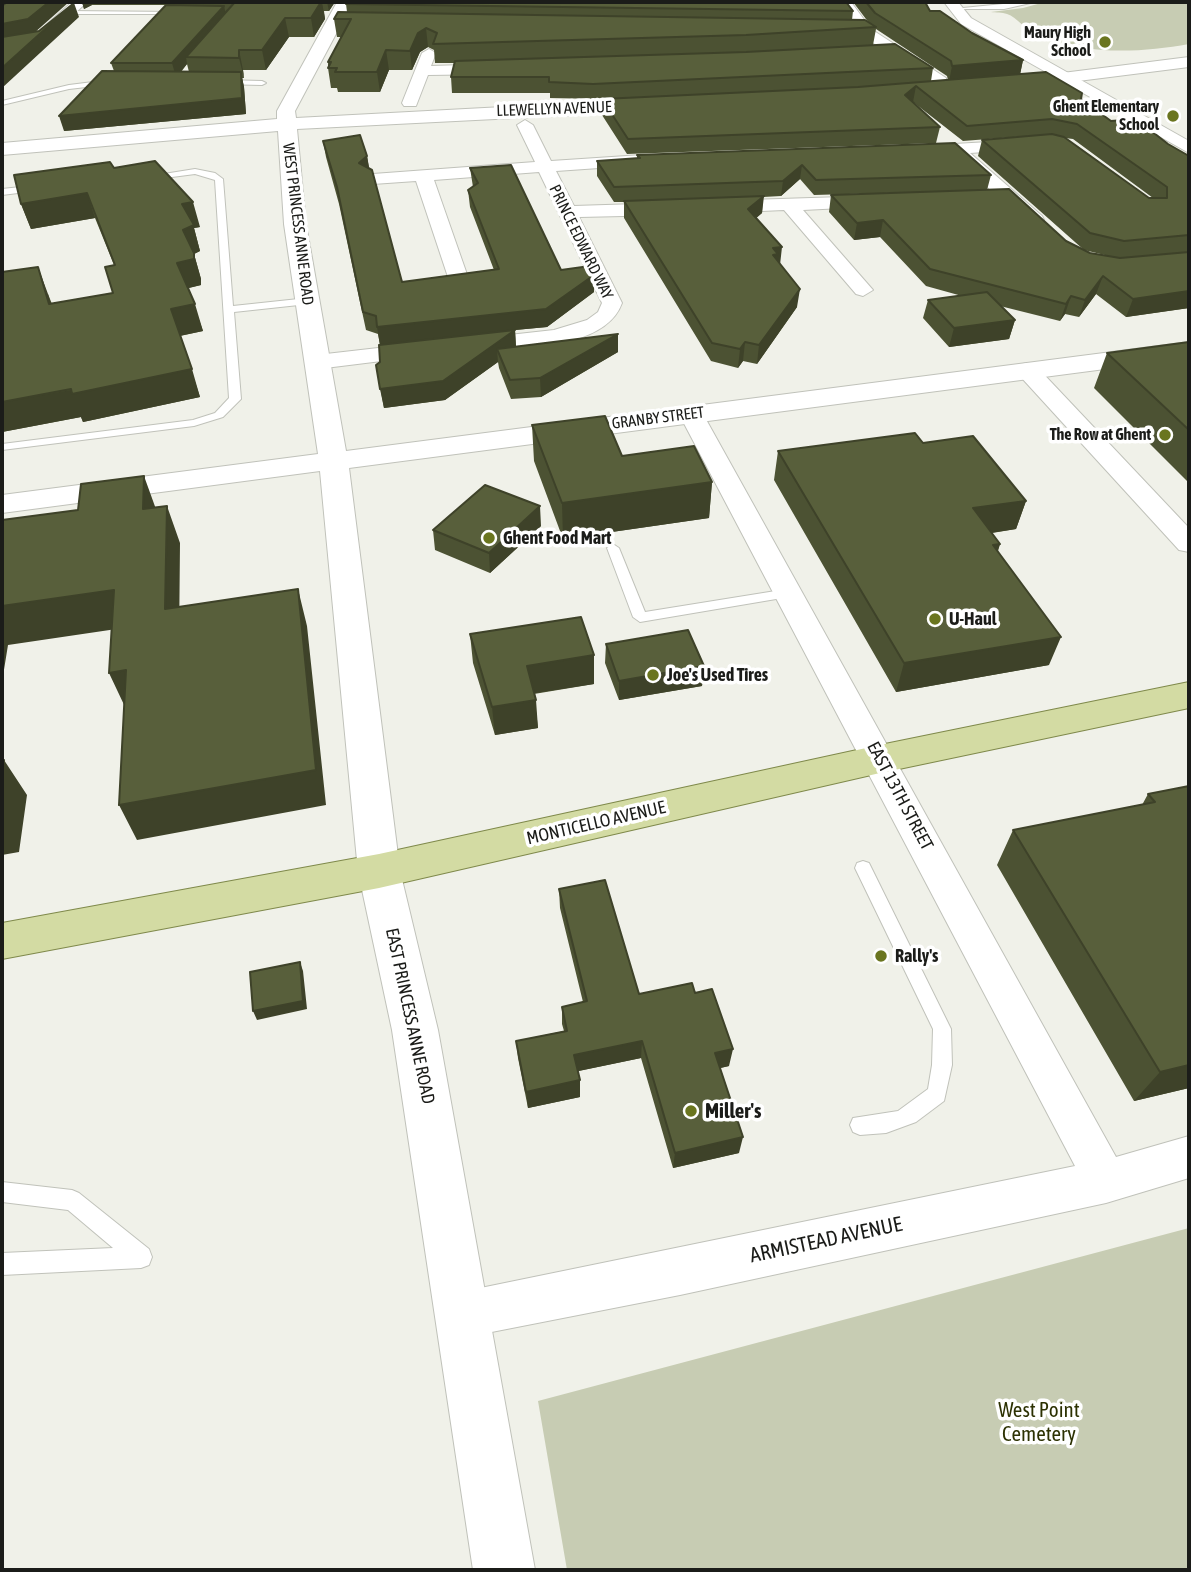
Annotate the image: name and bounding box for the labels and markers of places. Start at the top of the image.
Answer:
place label: Maury High School [1024,23,1091,61]
marker: Maury High School [1097,34,1113,50]
place label: Ghent Elementary School [1053,97,1159,135]
marker: Ghent Elementary School [1165,108,1181,124]
place label: The Row at Ghent [1050,425,1151,445]
marker: The Row at Ghent [1157,427,1173,443]
place label: Ghent Food Mart [503,527,611,549]
marker: Ghent Food Mart [481,530,497,546]
place label: U-Haul [949,608,996,630]
marker: U-Haul [927,611,943,627]
place label: Joe's Used Tires [667,664,768,686]
marker: Joe's Used Tires [645,667,661,683]
place label: Rally's [895,945,938,967]
marker: Rally's [873,948,889,964]
place label: Miller's [705,1098,761,1124]
marker: Miller's [683,1103,699,1119]

